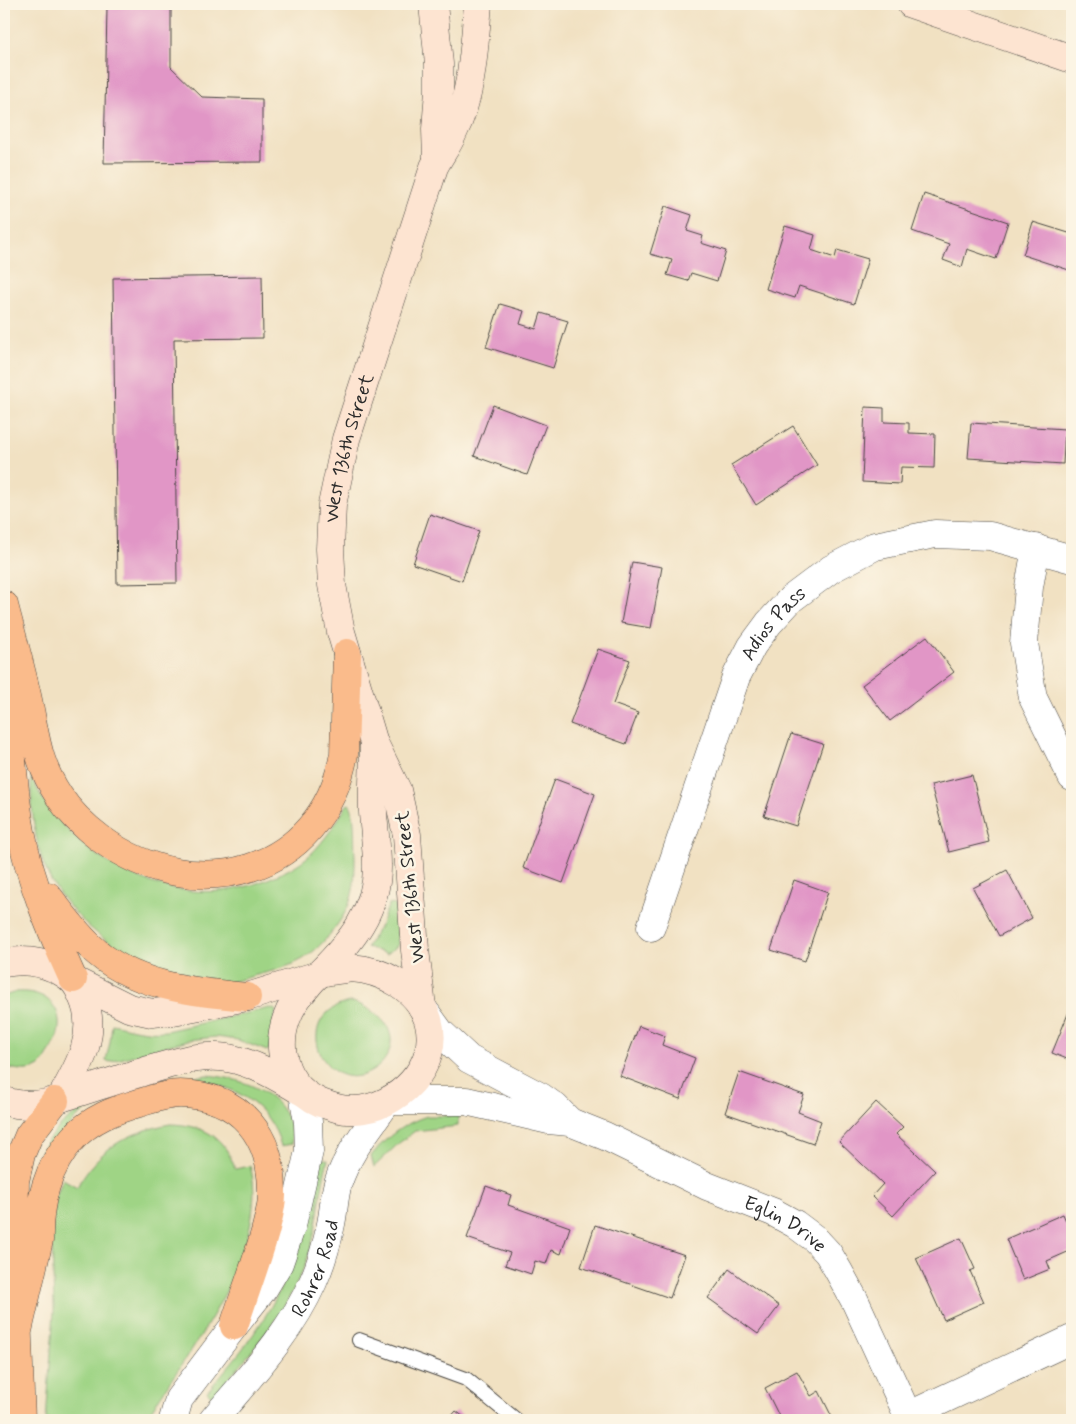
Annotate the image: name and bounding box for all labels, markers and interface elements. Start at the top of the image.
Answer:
street label: West 136th Street [319,370,381,523]
street label: Adios Pass [735,580,812,665]
street label: West 136th Street [389,809,432,964]
street label: Eglin Drive [740,1190,833,1259]
street label: Rohrer Road [285,1217,347,1322]

